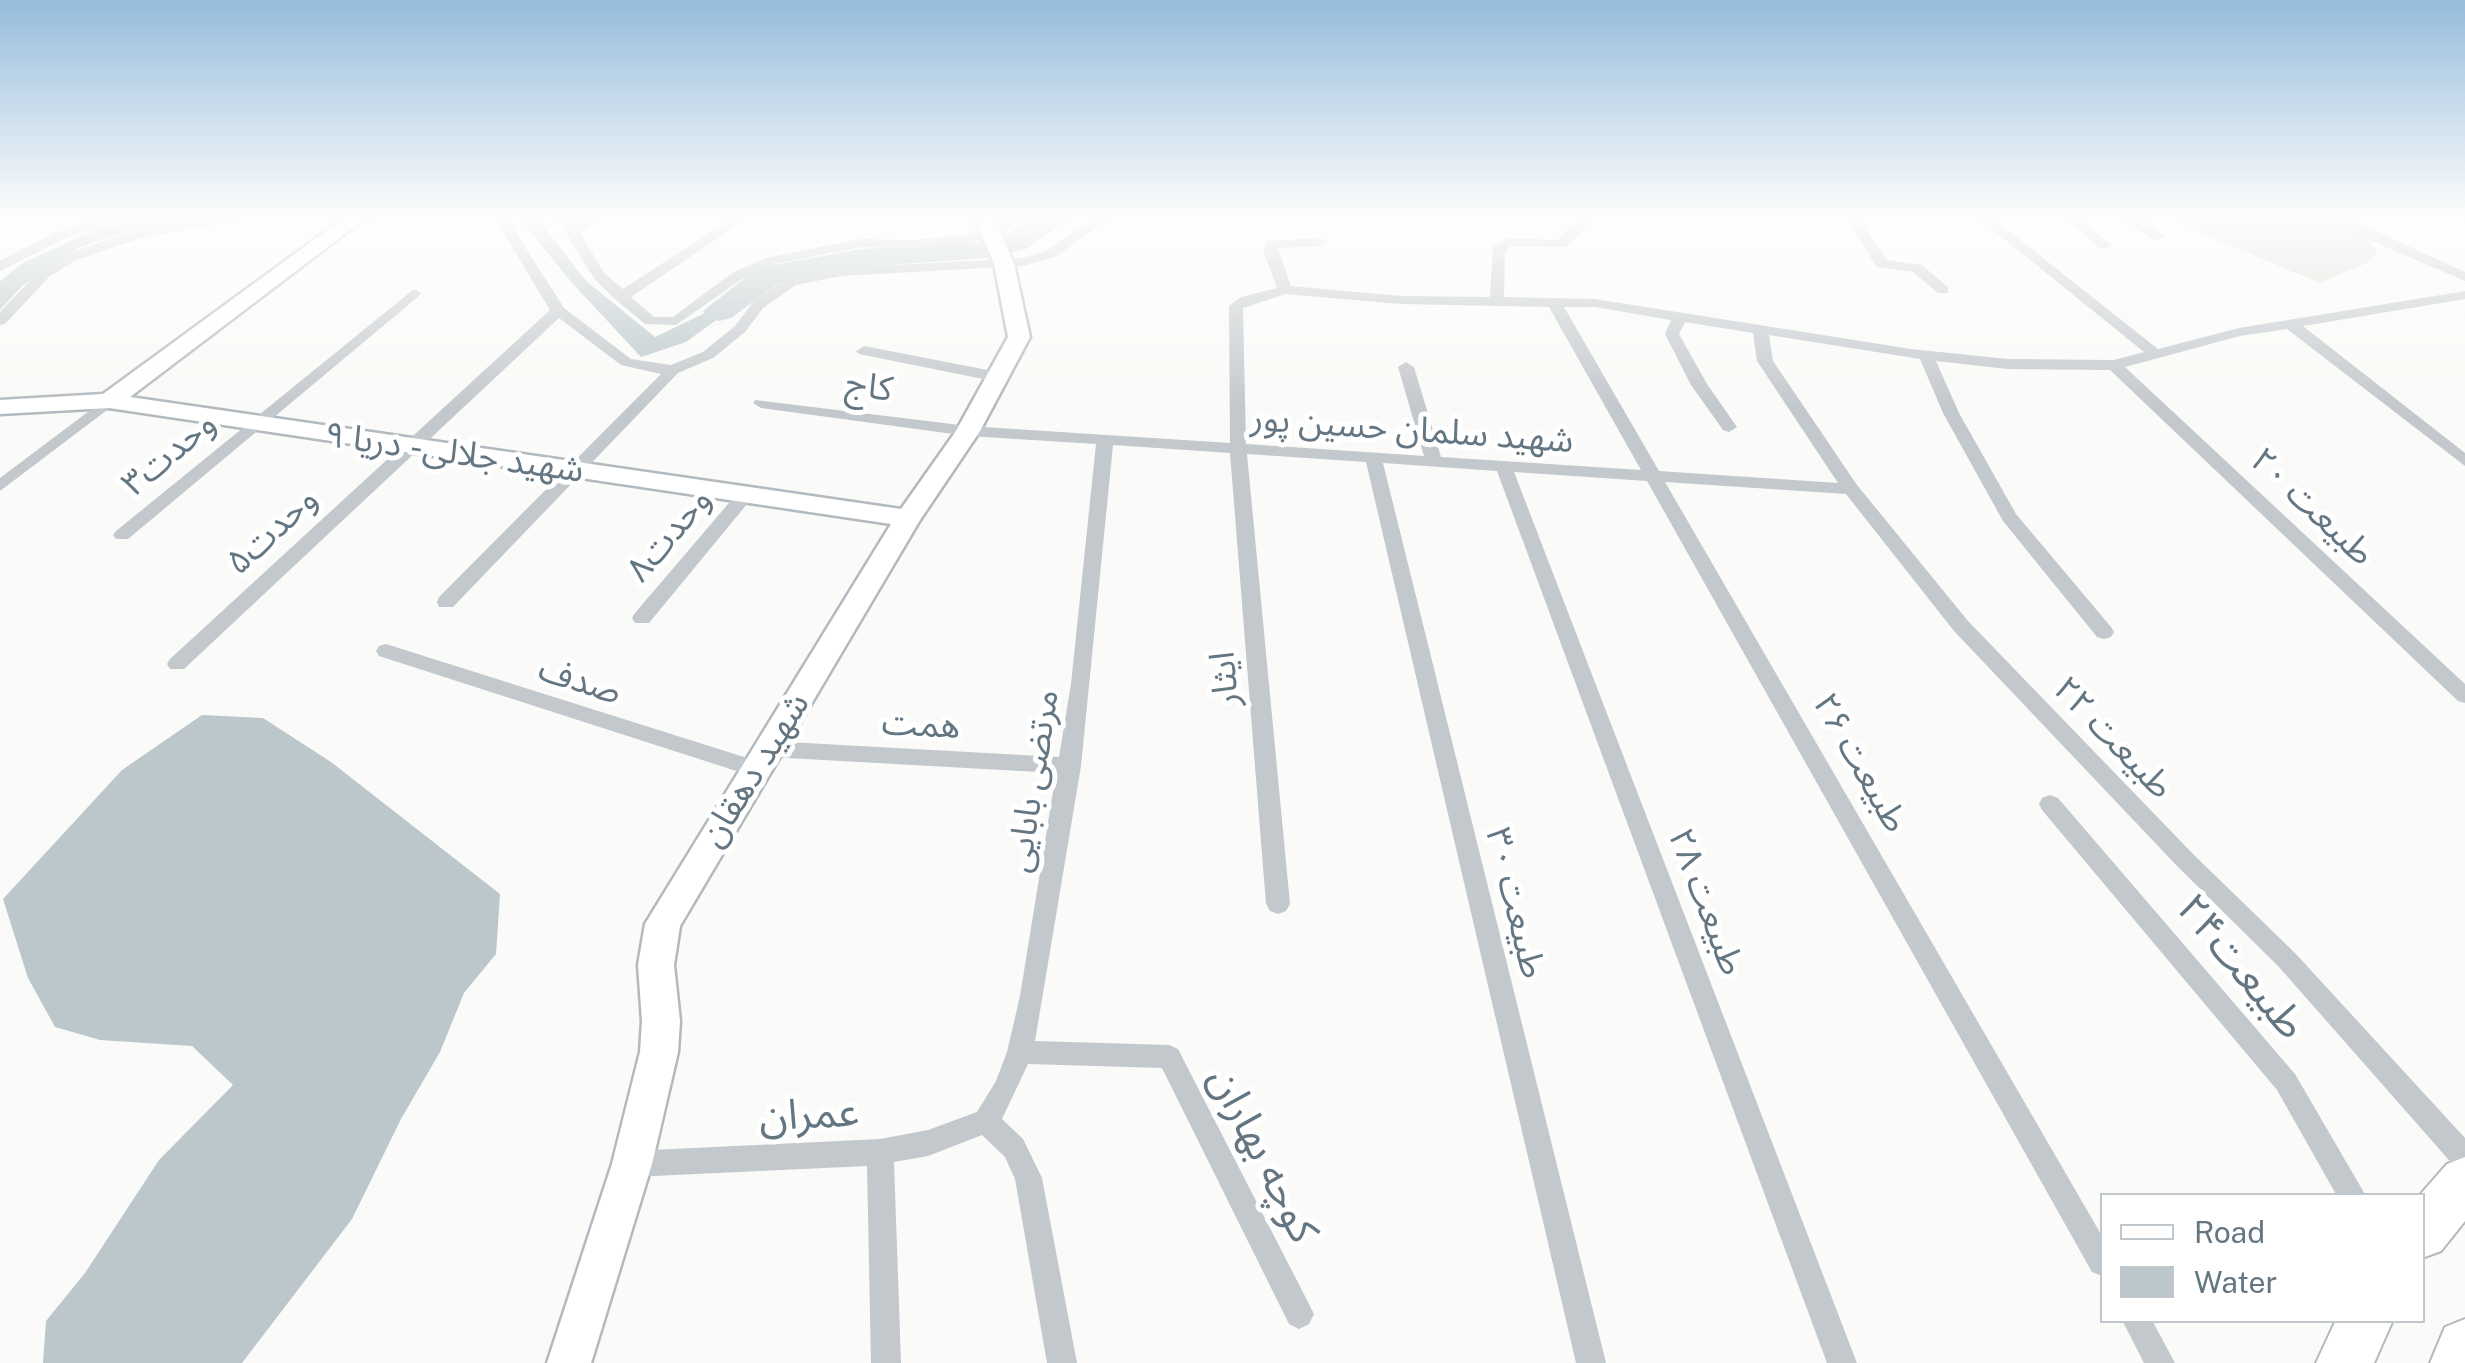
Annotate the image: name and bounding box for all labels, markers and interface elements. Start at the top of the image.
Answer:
street label: کاج [843,363,895,411]
street label: شهید سلمان حسین پور [1249,398,1575,462]
street label: وحدت۳ [114,403,224,505]
street label: شهید جلالی- دریا ۹ [322,414,586,492]
street label: طبیعت ۲۰ [2241,439,2383,575]
street label: وحدت۵ [218,478,326,584]
street label: وحدت۸ [618,480,720,590]
street label: صدف [533,648,627,714]
street label: ایثار [1202,650,1248,708]
street label: طبیعت ۲۲ [2044,668,2182,808]
street label: شهید دهقان [691,685,819,855]
street label: طبیعت ۲۶ [1803,686,1917,840]
street label: مرتضی بابایی [998,687,1068,875]
street label: همت [881,702,961,748]
street label: طبیعت ۳۰ [1476,823,1554,983]
street label: طبیعت ۲۸ [1659,823,1753,981]
street label: طبیعت۲۴ [2166,884,2316,1050]
street label: کوچه بهاران [1197,1059,1329,1251]
street label: عمران [758,1087,860,1143]
legend [2100,1193,2425,1323]
text: Road [2194,1214,2265,1250]
text: Water [2194,1264,2277,1300]

